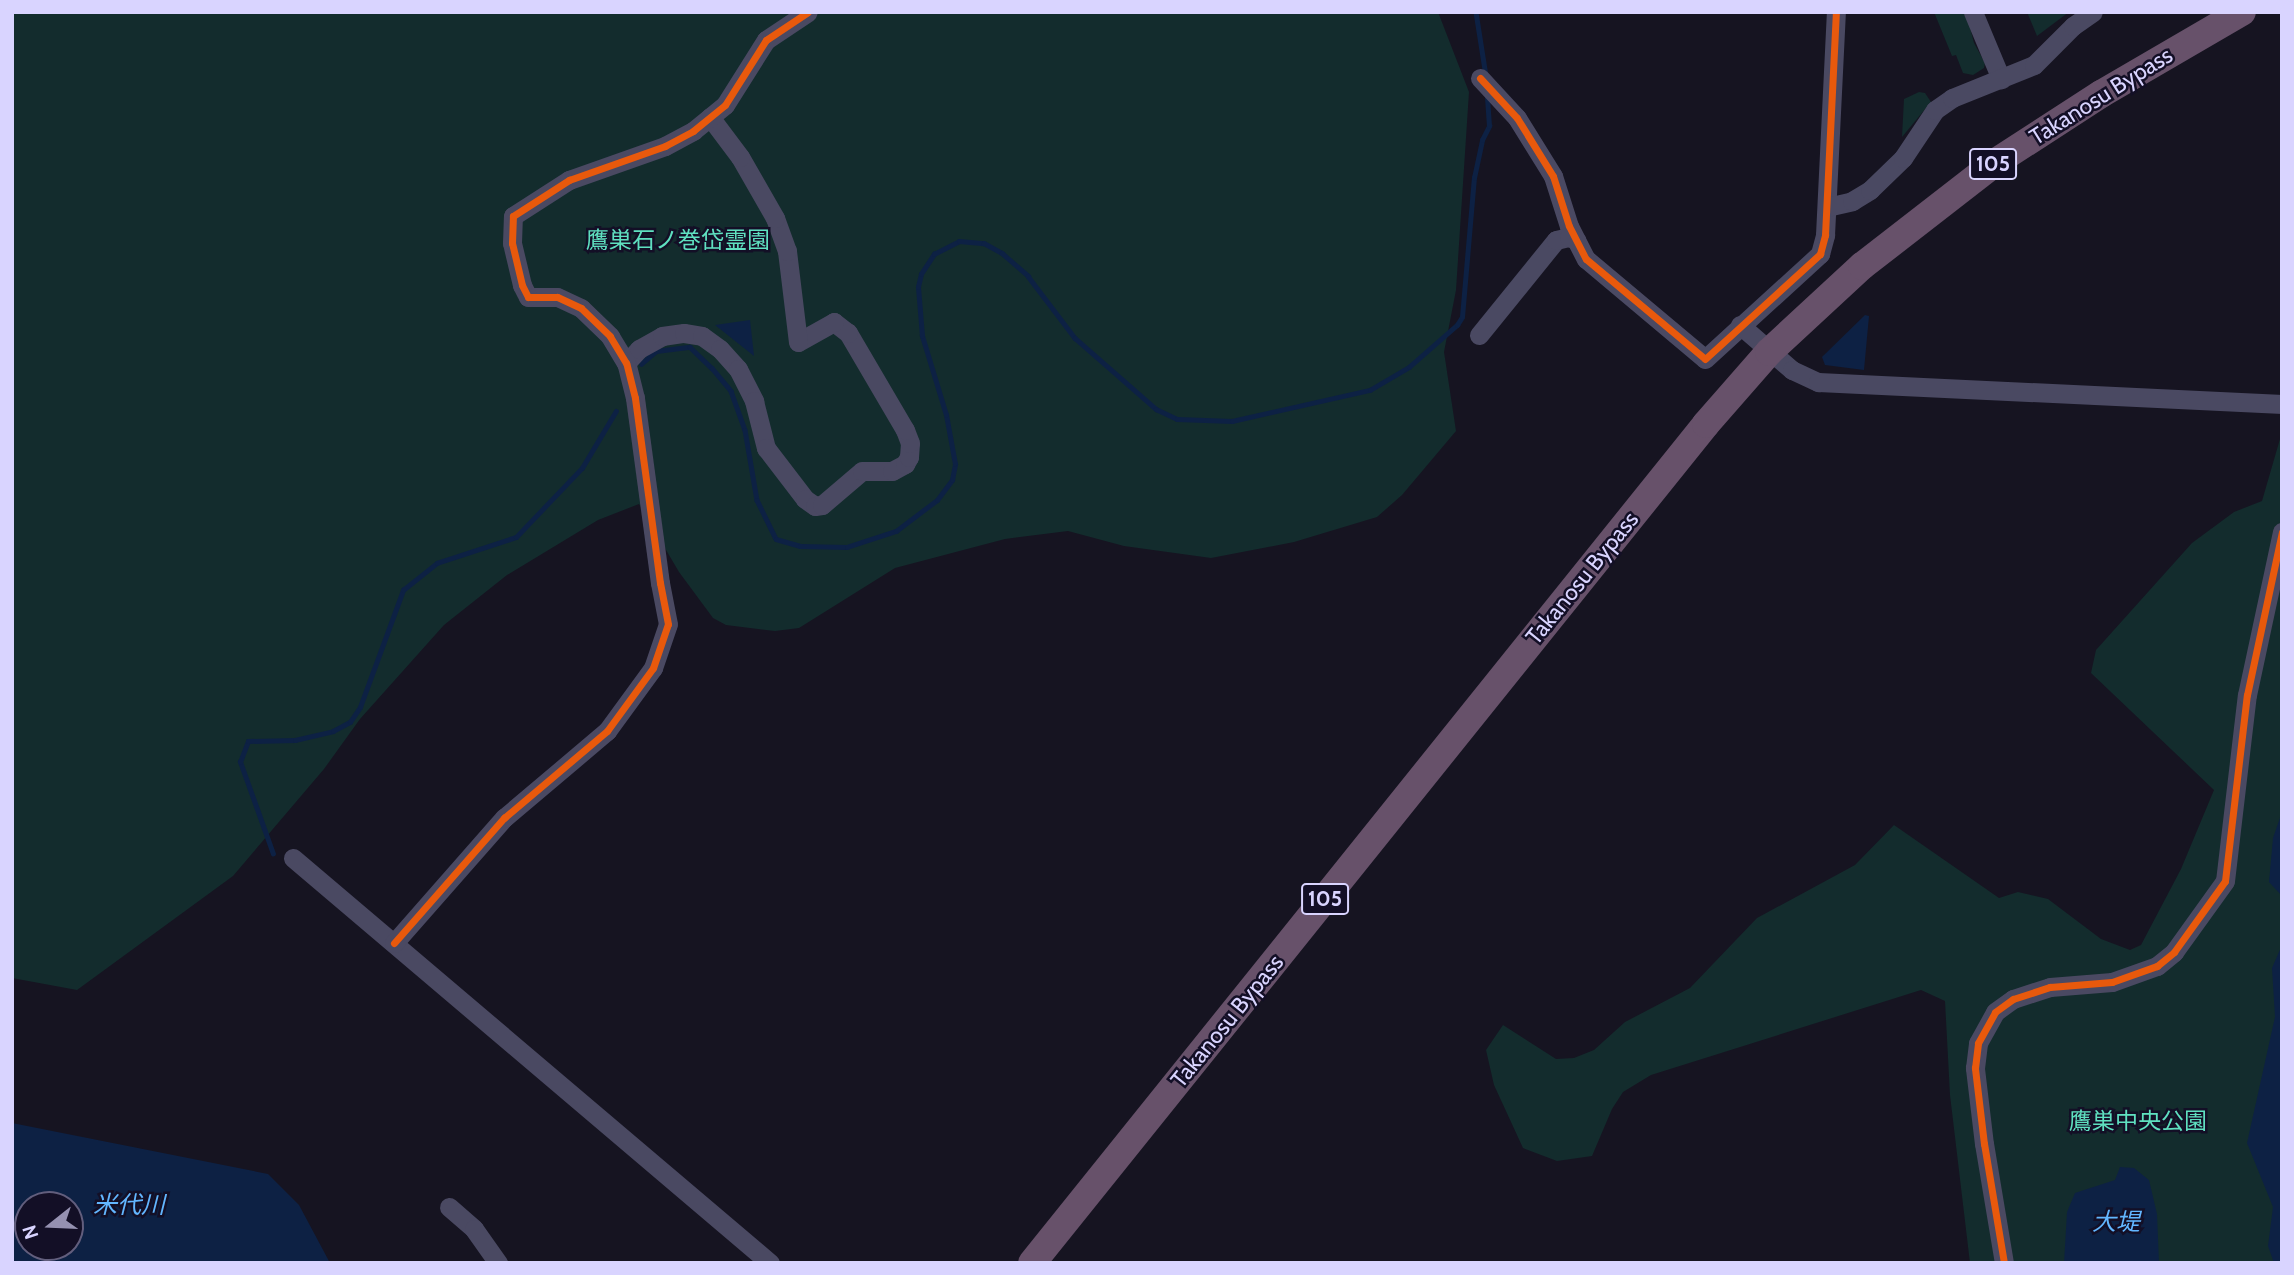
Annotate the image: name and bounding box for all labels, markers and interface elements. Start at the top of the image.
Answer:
street label: Takanosu Bypass [2025,41,2177,151]
road number: 105 [1968,146,2018,182]
park label: 鷹巣石ノ巻岱霊園 [586,226,770,254]
street label: Takanosu Bypass [1520,506,1644,650]
road number: 105 [1300,881,1350,916]
street label: Takanosu Bypass [1165,949,1289,1093]
park label: 鷹巣中央公園 [2069,1107,2207,1135]
north arrow [14,1191,84,1261]
water label: 米代川 [93,1191,165,1219]
water label: 大堤 [2092,1208,2140,1236]
text: N [17,1222,43,1242]

